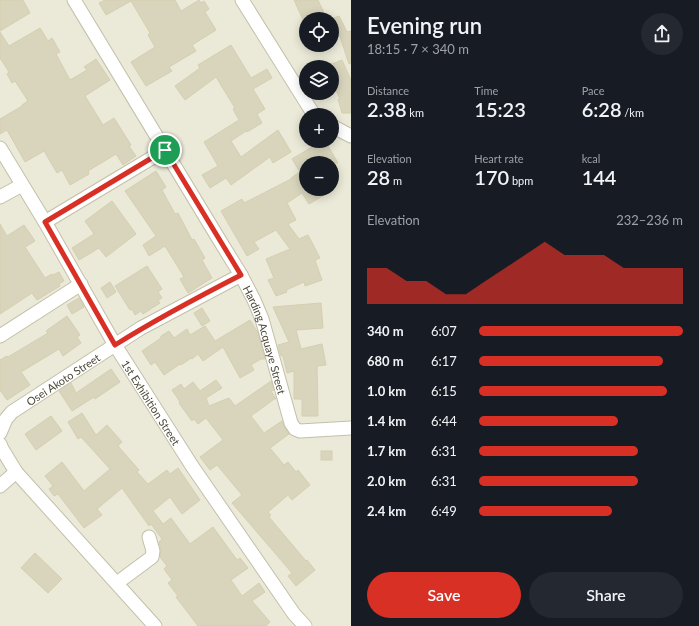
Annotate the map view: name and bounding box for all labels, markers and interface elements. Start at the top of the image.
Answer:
map controls [299,12,339,196]
button: locate [299,12,339,52]
text: Evening run [367,12,482,39]
button: share [641,13,683,55]
text: 18:15 · 7 × 340 m [367,41,469,57]
button: layers [299,60,339,100]
text: Distance [367,84,409,97]
text: Time [474,84,498,97]
text: Pace [582,84,605,97]
text: 2.38 [367,97,407,121]
text: 15:23 [474,97,526,121]
text: 6:28 [582,97,622,121]
text: km [407,106,424,119]
text: /km [622,106,644,119]
button: + [299,108,339,148]
pin [148,133,182,167]
icon: arrive [154,139,176,161]
text: Elevation [367,152,412,165]
text: Heart rate [474,152,524,165]
text: kcal [582,152,600,165]
button: − [299,156,339,196]
text: 28 [367,165,390,189]
text: 170 [474,165,509,189]
text: 144 [582,165,616,189]
text: m [390,174,402,187]
text: bpm [509,174,533,187]
text: Elevation [367,212,420,228]
text: 232–236 m [616,212,683,228]
street label: Harding Acquaye Street [241,283,289,395]
text: 340 m [367,323,404,339]
text: 6:07 [431,323,457,339]
street label: Osei Akoto Street [23,350,102,408]
text: 680 m [367,353,404,369]
text: 6:17 [431,353,457,369]
street label: 1st Exhibition Street [120,357,183,447]
text: 1.0 km [367,383,406,399]
text: 6:15 [431,383,457,399]
text: 1.4 km [367,413,406,429]
text: 6:44 [431,413,457,429]
text: 1.7 km [367,443,406,459]
text: 6:31 [431,443,457,459]
text: 2.0 km [367,473,406,489]
text: 6:31 [431,473,457,489]
text: 2.4 km [367,503,406,519]
text: 6:49 [431,503,457,519]
button: Save [367,572,521,618]
button: Share [529,572,683,618]

